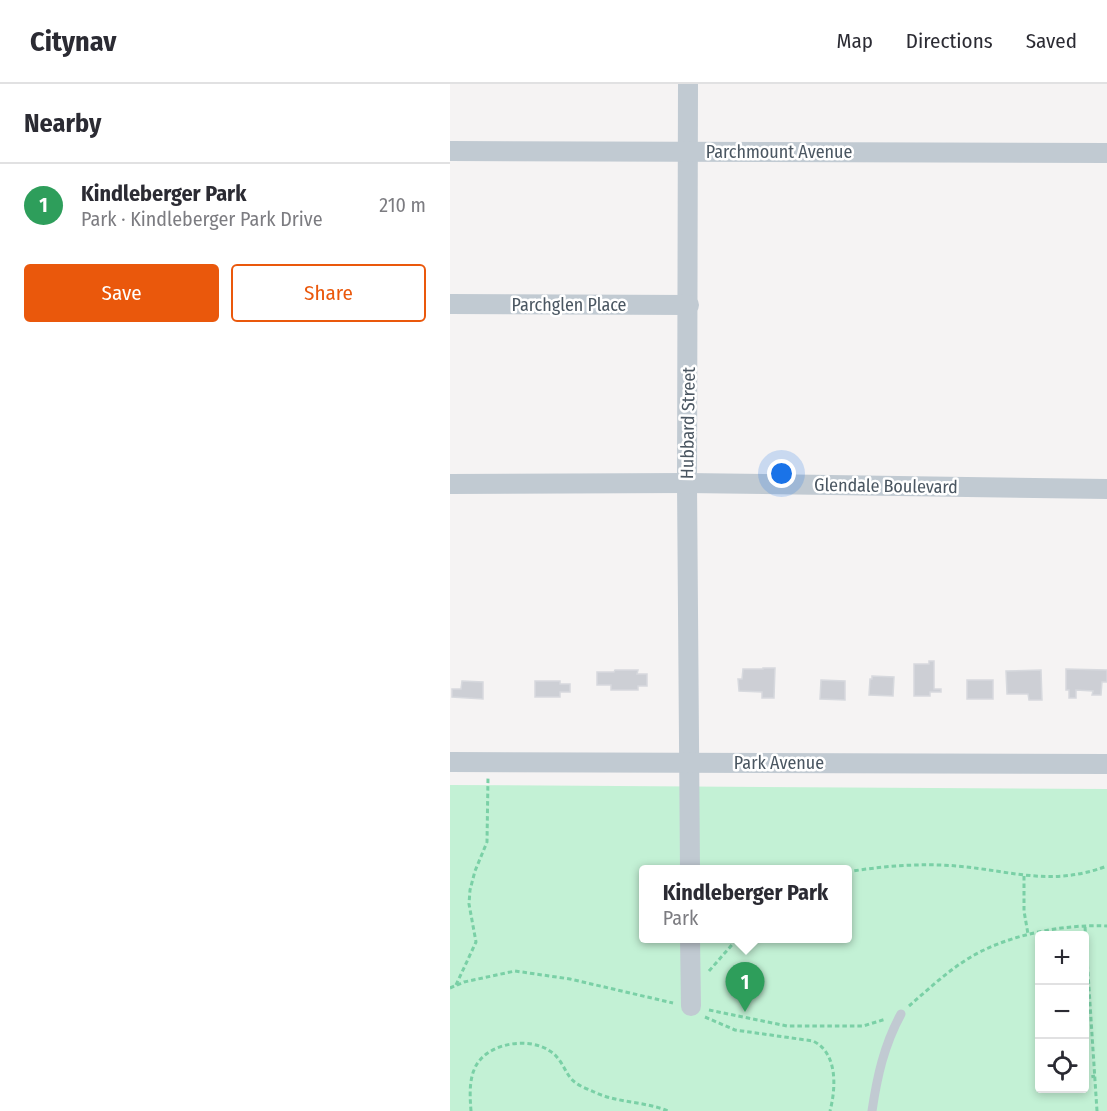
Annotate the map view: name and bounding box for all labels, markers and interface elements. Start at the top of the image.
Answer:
text: Citynav [30,25,116,58]
text: Map [836,28,873,54]
text: Directions [906,28,993,54]
text: Saved [1026,28,1077,54]
text: Nearby [24,108,101,139]
street label: Parchmount Avenue [706,141,852,163]
text: Kindleberger Park [81,180,246,207]
text: 1 [39,193,48,217]
text: 210 m [379,193,426,217]
text: Park · Kindleberger Park Drive [81,207,323,231]
button: Save [24,264,219,322]
button: Share [231,264,426,322]
street label: Parchglen Place [512,294,627,316]
street label: Hubbard Street [676,367,700,479]
your location [767,459,796,488]
street label: Glendale Boulevard [814,474,958,498]
street label: Park Avenue [734,752,824,774]
popup [639,865,852,943]
text: Kindleberger Park [663,879,828,906]
text: Park [663,906,698,930]
map controls [1035,931,1089,1093]
button: + [1035,931,1089,985]
pin: 1 [726,962,764,1012]
button: − [1035,985,1089,1039]
button: locate [1035,1039,1089,1093]

